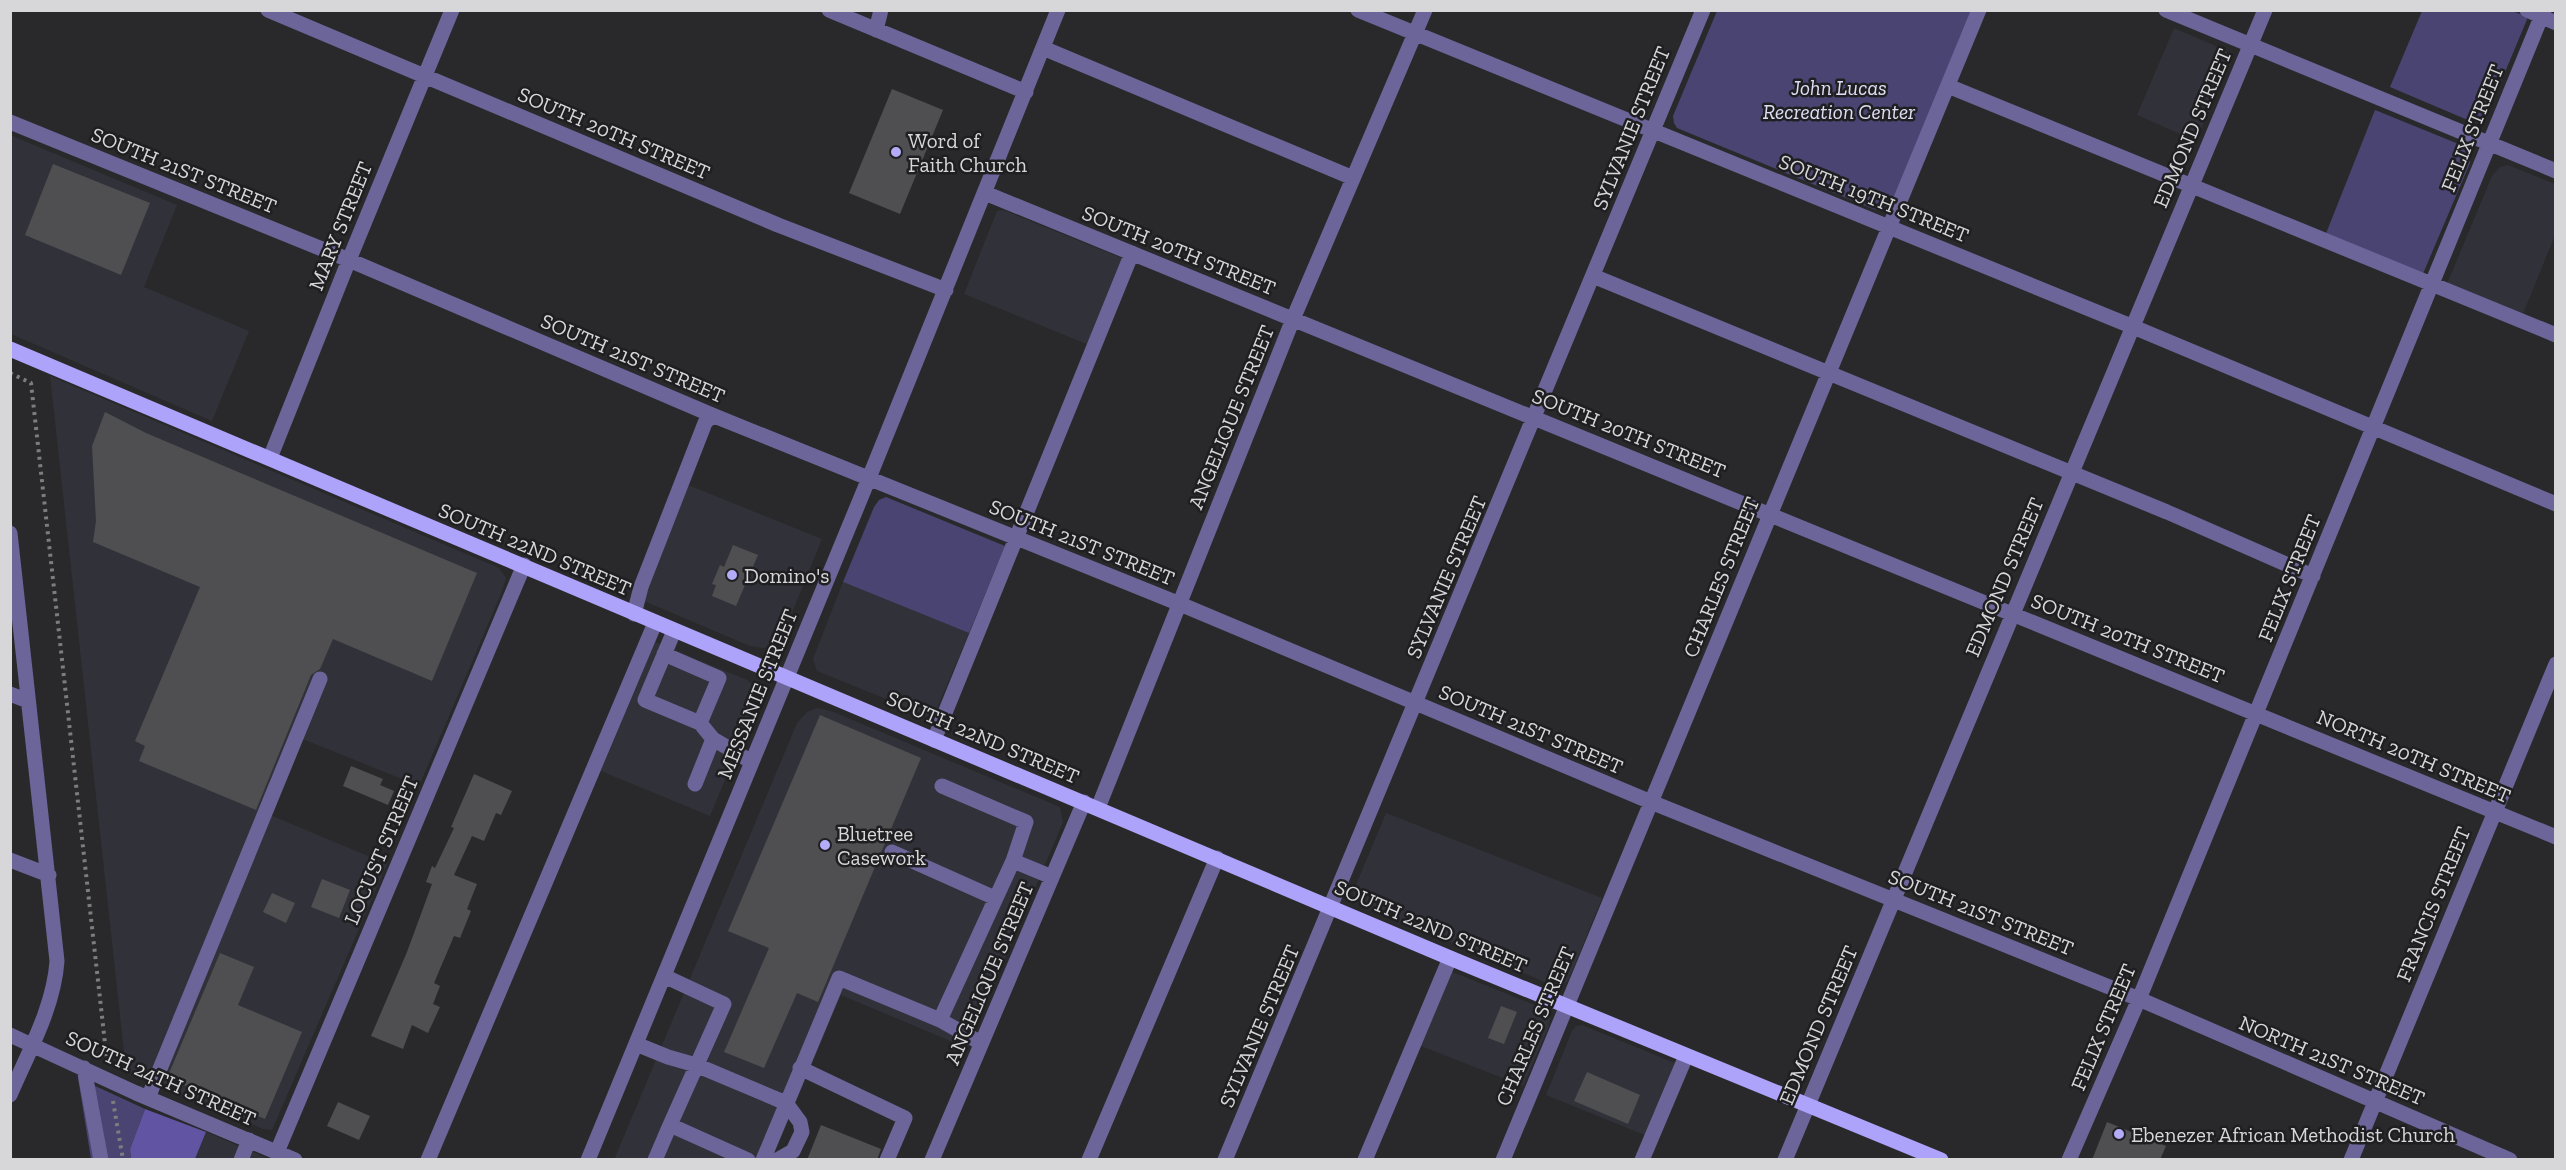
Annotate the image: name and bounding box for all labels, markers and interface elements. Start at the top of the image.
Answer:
street label: SYLVANIE STREET [1587,43,1675,213]
street label: EDMOND STREET [2147,45,2237,211]
street label: FELIX STREET [2435,61,2509,195]
park label: John Lucas Recreation Center [1763,75,1916,124]
street label: SOUTH 20TH STREET [514,81,714,185]
street label: SOUTH 21ST STREET [88,121,280,219]
place label: Word of Faith Church [908,128,1027,177]
marker: Word of Faith Church [889,145,903,159]
street label: SOUTH 19TH STREET [1775,148,1973,248]
street label: MARY STREET [303,158,377,294]
street label: SOUTH 20TH STREET [1079,200,1279,300]
street label: SOUTH 21ST STREET [537,308,729,408]
street label: ANGELIQUE STREET [1183,321,1279,513]
street label: SOUTH 20TH STREET [1529,383,1729,483]
street label: SYLVANIE STREET [1400,492,1492,662]
street label: SOUTH 21ST STREET [986,493,1178,591]
street label: CHARLES STREET [1677,493,1765,661]
street label: EDMOND STREET [1959,494,2049,660]
street label: SOUTH 22ND STREET [435,497,635,601]
street label: FELIX STREET [2252,511,2326,645]
place label: Domino's [744,563,829,588]
marker: Domino's [725,568,739,582]
street label: SOUTH 20TH STREET [2028,588,2228,688]
street label: MESSANIE STREET [712,606,802,782]
street label: SOUTH 21ST STREET [1435,679,1627,779]
street label: SOUTH 22ND STREET [883,685,1083,789]
street label: NORTH 20TH STREET [2313,704,2515,808]
street label: LOCUST STREET [338,772,424,928]
place label: Bluetree Casework [837,821,926,870]
street label: FRANCIS STREET [2391,823,2475,985]
marker: Bluetree Casework [818,838,832,852]
street label: SOUTH 21ST STREET [1885,863,2077,961]
street label: SOUTH 22ND STREET [1331,874,1531,978]
street label: ANGELIQUE STREET [939,878,1039,1068]
street label: SYLVANIE STREET [1213,941,1305,1111]
street label: EDMOND STREET [1773,942,1863,1108]
street label: CHARLES STREET [1490,943,1580,1109]
street label: FELIX STREET [2065,960,2141,1094]
street label: NORTH 21ST STREET [2235,1010,2429,1110]
street label: SOUTH 24TH STREET [62,1025,260,1131]
place label: Ebenezer African Methodist Church [2131,1122,2455,1147]
marker: Ebenezer African Methodist Church [2112,1127,2126,1141]

